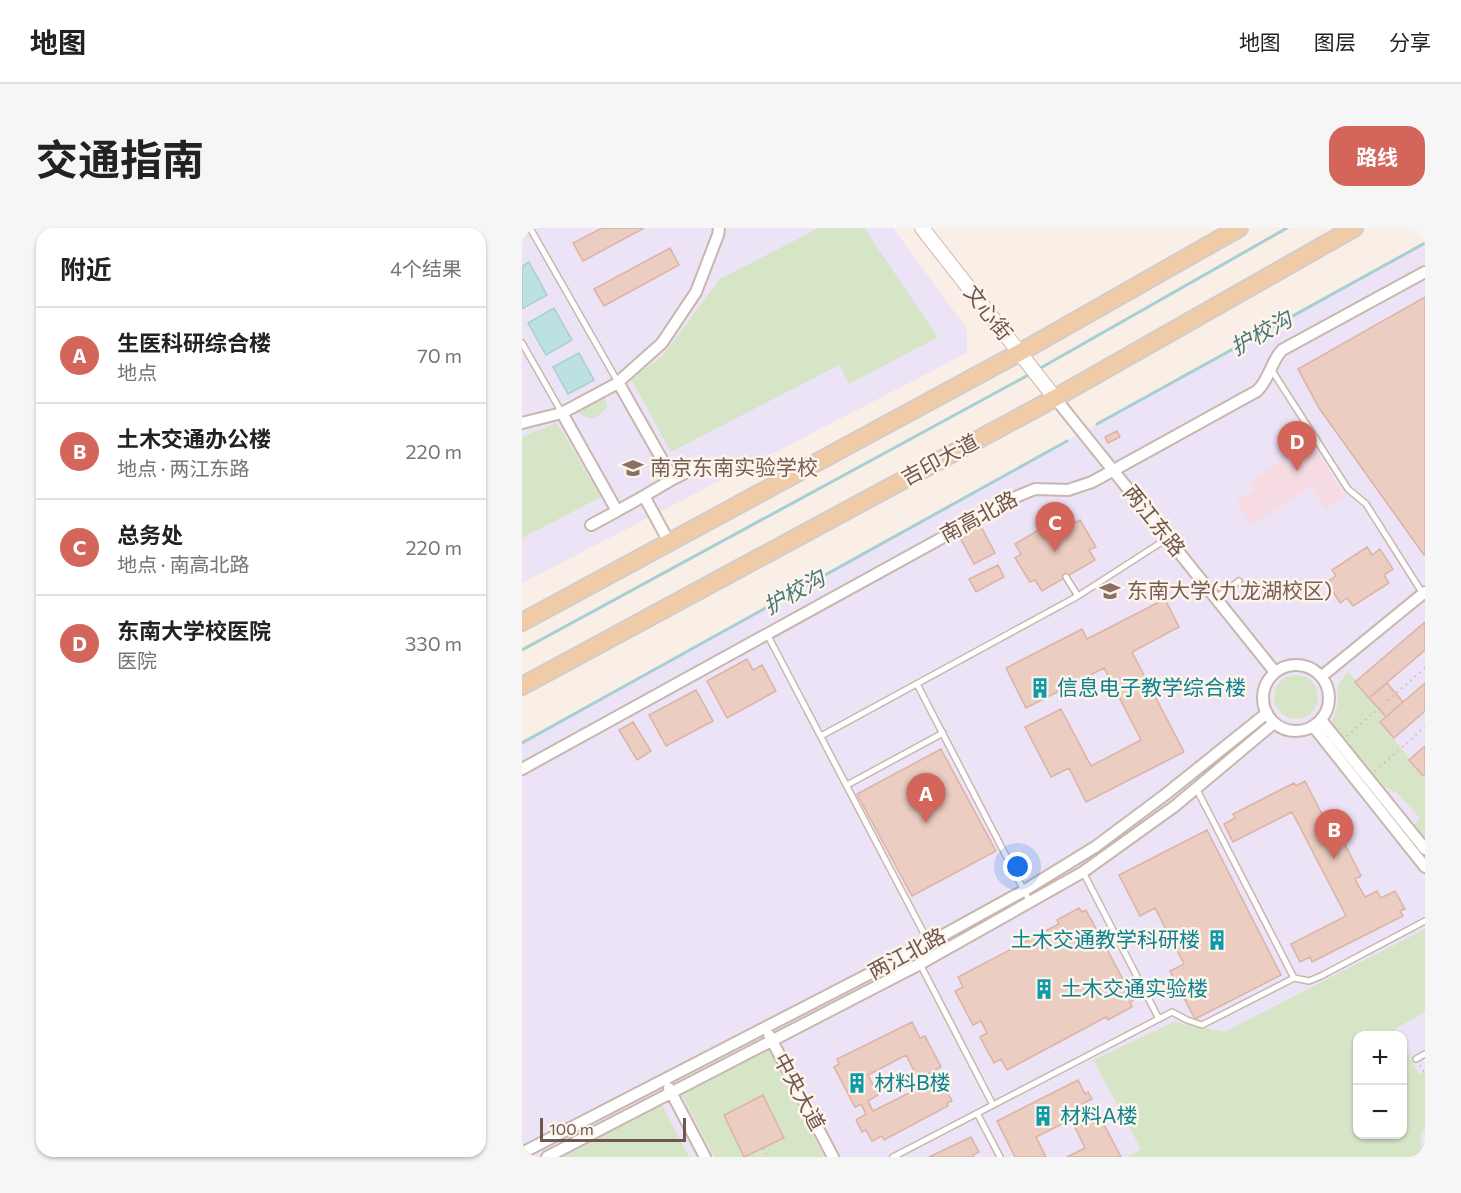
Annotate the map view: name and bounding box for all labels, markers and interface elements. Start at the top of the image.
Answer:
text: 地图 [30,25,86,59]
text: 地图 [1239,29,1281,54]
text: 图层 [1314,29,1356,54]
text: 分享 [1389,29,1431,54]
button: 路线 [1329,126,1425,186]
text: 交通指南 [36,132,204,184]
text: 附近 [60,253,112,284]
text: 4个结果 [390,256,462,280]
street label: 文心街 [960,280,1018,345]
water label: 护校沟 [1225,304,1298,360]
text: 生医科研综合楼 [117,329,271,356]
text: A [72,343,87,367]
text: 70 m [417,343,462,367]
text: 地点 [117,360,157,384]
pin: D [1278,422,1316,471]
text: 土木交通办公楼 [117,425,271,452]
street label: 吉印大道 [896,428,982,489]
text: B [73,439,86,463]
text: 220 m [406,439,462,463]
place label: 南京东南实验学校 [650,454,818,479]
text: 地点 · 两江东路 [117,456,249,480]
school or university icon: 南京东南实验学校 [621,456,645,480]
street label: 两江东路 [1119,480,1191,561]
street label: 南高北路 [935,485,1021,546]
pin: C [1036,502,1074,552]
text: 总务处 [117,521,183,548]
text: C [73,535,86,559]
text: 220 m [406,535,462,559]
text: 地点 · 南高北路 [117,552,249,576]
water label: 护校沟 [758,563,831,619]
place label: 东南大学(九龙湖校区) [1127,577,1332,602]
school or university icon: 东南大学(九龙湖校区) [1098,579,1122,603]
text: 东南大学校医院 [117,617,271,644]
text: D [72,631,87,655]
text: 330 m [405,631,462,655]
text: 医院 [117,648,157,672]
place label: 信息电子教学综合楼 [1057,674,1246,699]
building icon: 信息电子教学综合楼 [1028,676,1052,700]
pin: A [906,774,946,823]
pin: B [1314,810,1354,859]
your location [1003,852,1032,881]
street label: 两江北路 [863,922,949,983]
place label: 土木交通教学科研楼 [1011,926,1200,951]
building icon: 土木交通教学科研楼 [1205,928,1229,952]
place label: 土木交通实验楼 [1061,975,1208,1000]
building icon: 土木交通实验楼 [1032,977,1056,1001]
map controls [1353,1031,1407,1139]
button: + [1353,1031,1407,1085]
street label: 中央大道 [770,1048,831,1134]
place label: 材料B楼 [874,1069,951,1094]
building icon: 材料B楼 [845,1071,869,1095]
button: − [1353,1085,1407,1139]
place label: 材料A楼 [1060,1102,1138,1127]
building icon: 材料A楼 [1031,1104,1055,1128]
scale bar [540,1115,686,1142]
text: 100 m [549,1119,594,1138]

